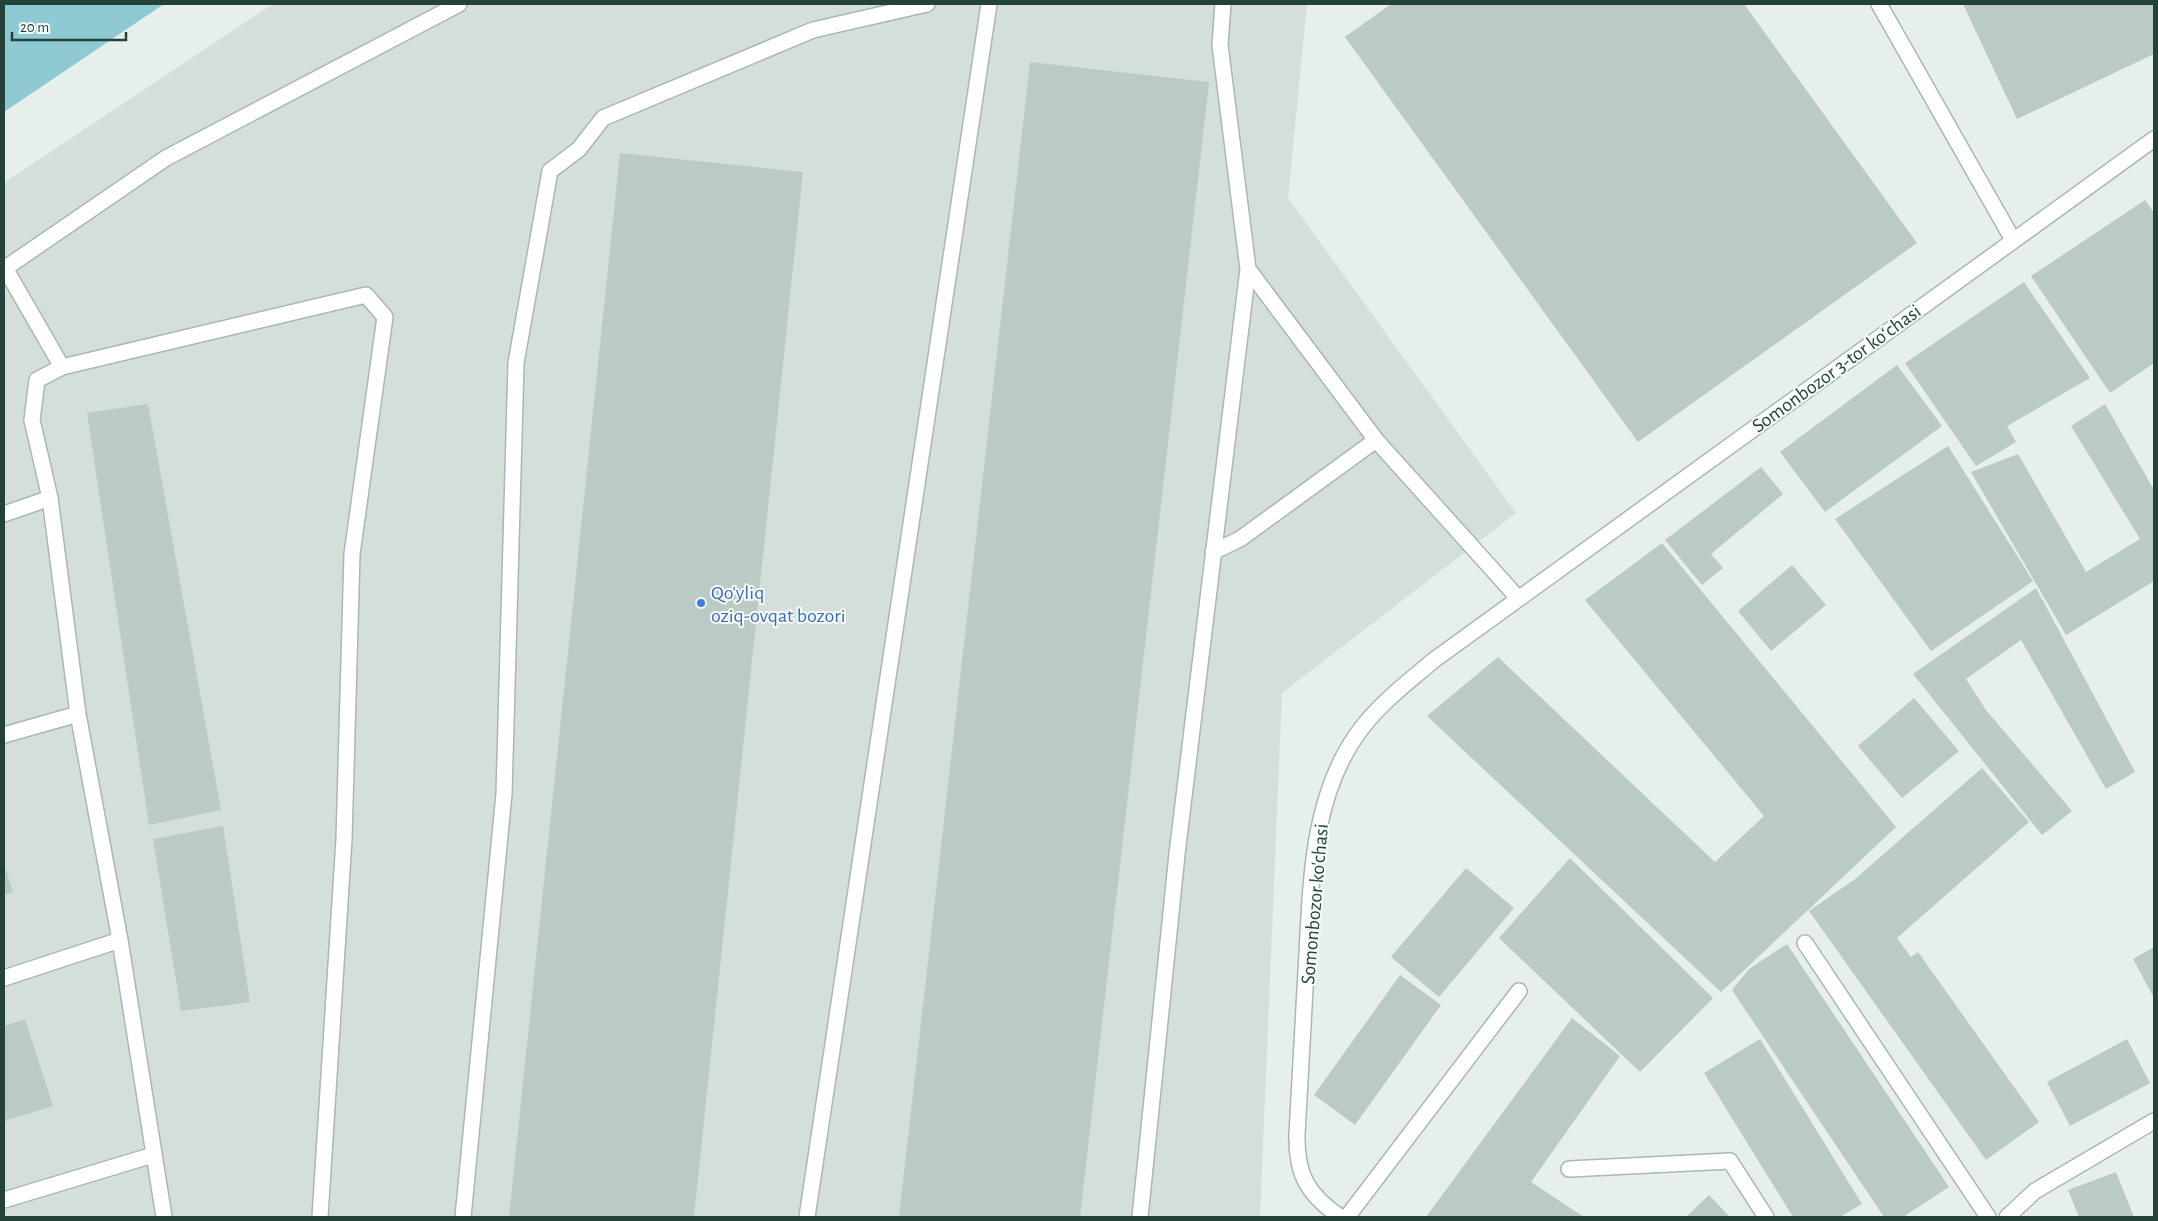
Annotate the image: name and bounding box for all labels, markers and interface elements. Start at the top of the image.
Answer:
scale bar [12,10,126,42]
text: 20 m [20,20,49,35]
street label: Somonbozor 3-tor koʻchasi [1749,301,1925,437]
place label: Qo'yliq oziq-ovqat bozori [711,583,846,626]
marker: Qo'yliq oziq-ovqat bozori [695,597,707,609]
street label: Somonbozor ko'chasi [1298,823,1332,985]

